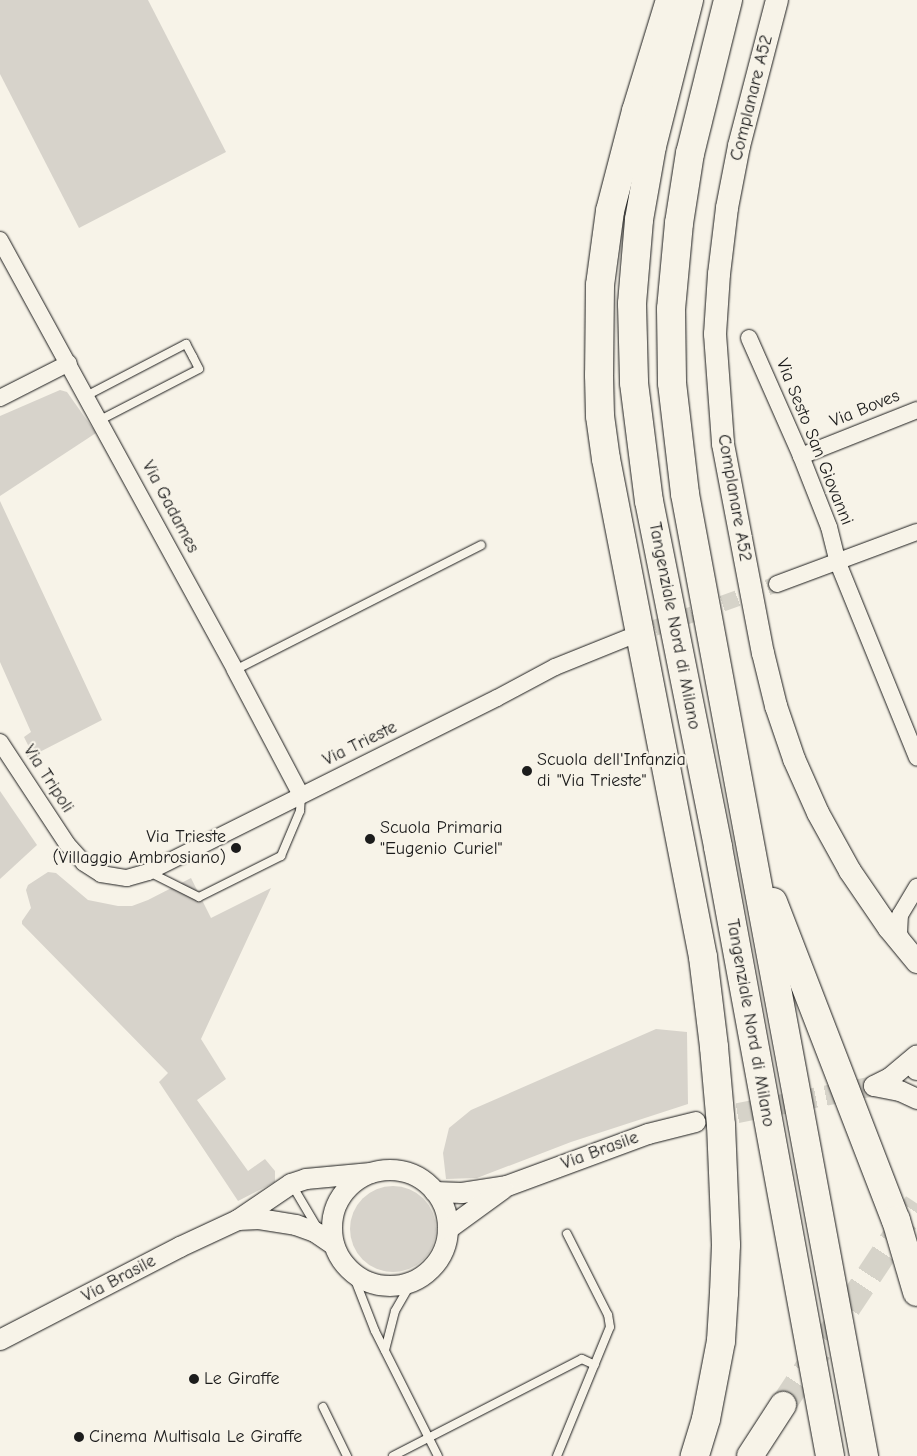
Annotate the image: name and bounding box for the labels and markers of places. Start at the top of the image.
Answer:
place label: Scuola dell'Infanzia di "Via Trieste" [537,750,686,792]
marker: Scuola dell'Infanzia di "Via Trieste" [521,765,533,777]
place label: Scuola Primaria "Eugenio Curiel" [380,818,503,861]
place label: Via Trieste (Villaggio Ambrosiano) [52,827,226,870]
marker: Scuola Primaria "Eugenio Curiel" [364,833,376,845]
marker: Via Trieste (Villaggio Ambrosiano) [230,842,242,854]
place label: Le Giraffe [204,1368,280,1390]
marker: Le Giraffe [188,1373,200,1385]
place label: Cinema Multisala Le Giraffe [89,1426,302,1448]
marker: Cinema Multisala Le Giraffe [73,1431,85,1443]

